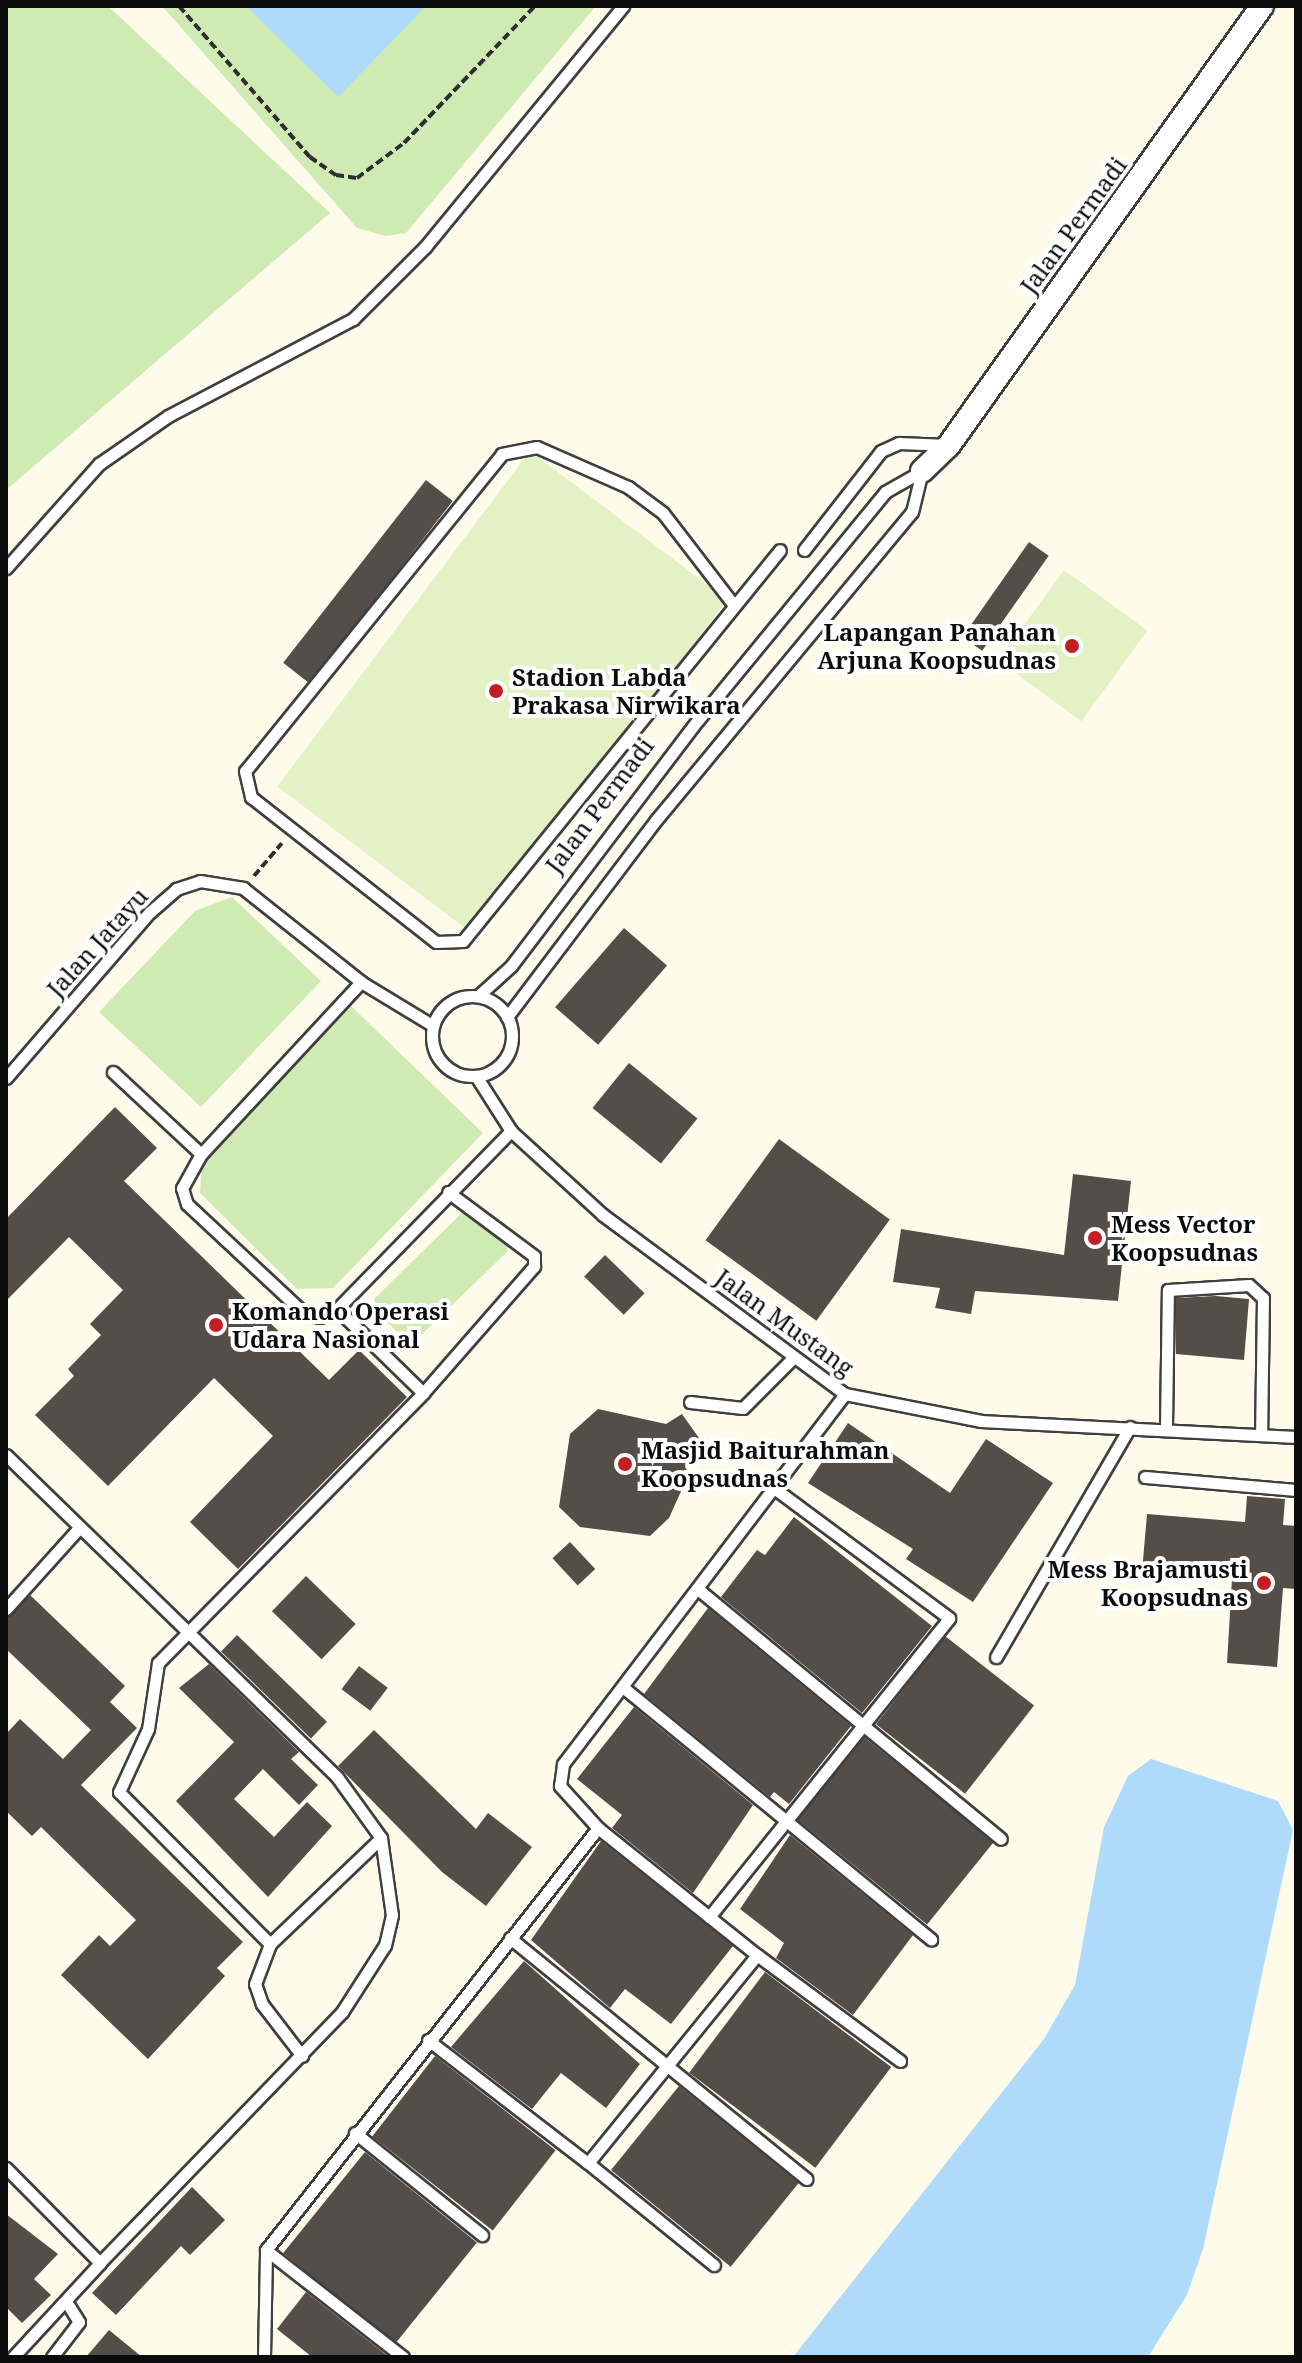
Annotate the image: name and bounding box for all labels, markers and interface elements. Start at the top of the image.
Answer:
street label: Jalan Permadi [1014,151,1132,299]
place label: Lapangan Panahan Arjuna Koopsudnas [817,618,1056,674]
marker: Lapangan Panahan Arjuna Koopsudnas [1063,637,1081,655]
place label: Stadion Labda Prakasa Nirwikara [512,663,741,719]
marker: Stadion Labda Prakasa Nirwikara [487,682,505,700]
street label: Jalan Permadi [539,732,659,878]
street label: Jalan Jatayu [40,881,154,1003]
place label: Mess Vector Koopsudnas [1111,1210,1258,1266]
marker: Mess Vector Koopsudnas [1086,1229,1104,1247]
street label: Jalan Mustang [710,1262,860,1382]
place label: Komando Operasi Udara Nasional [232,1297,449,1353]
marker: Komando Operasi Udara Nasional [207,1316,225,1334]
place label: Masjid Baiturahman Koopsudnas [641,1436,890,1492]
marker: Masjid Baiturahman Koopsudnas [616,1455,634,1473]
place label: Mess Brajamusti Koopsudnas [1047,1555,1248,1611]
marker: Mess Brajamusti Koopsudnas [1255,1574,1273,1592]

